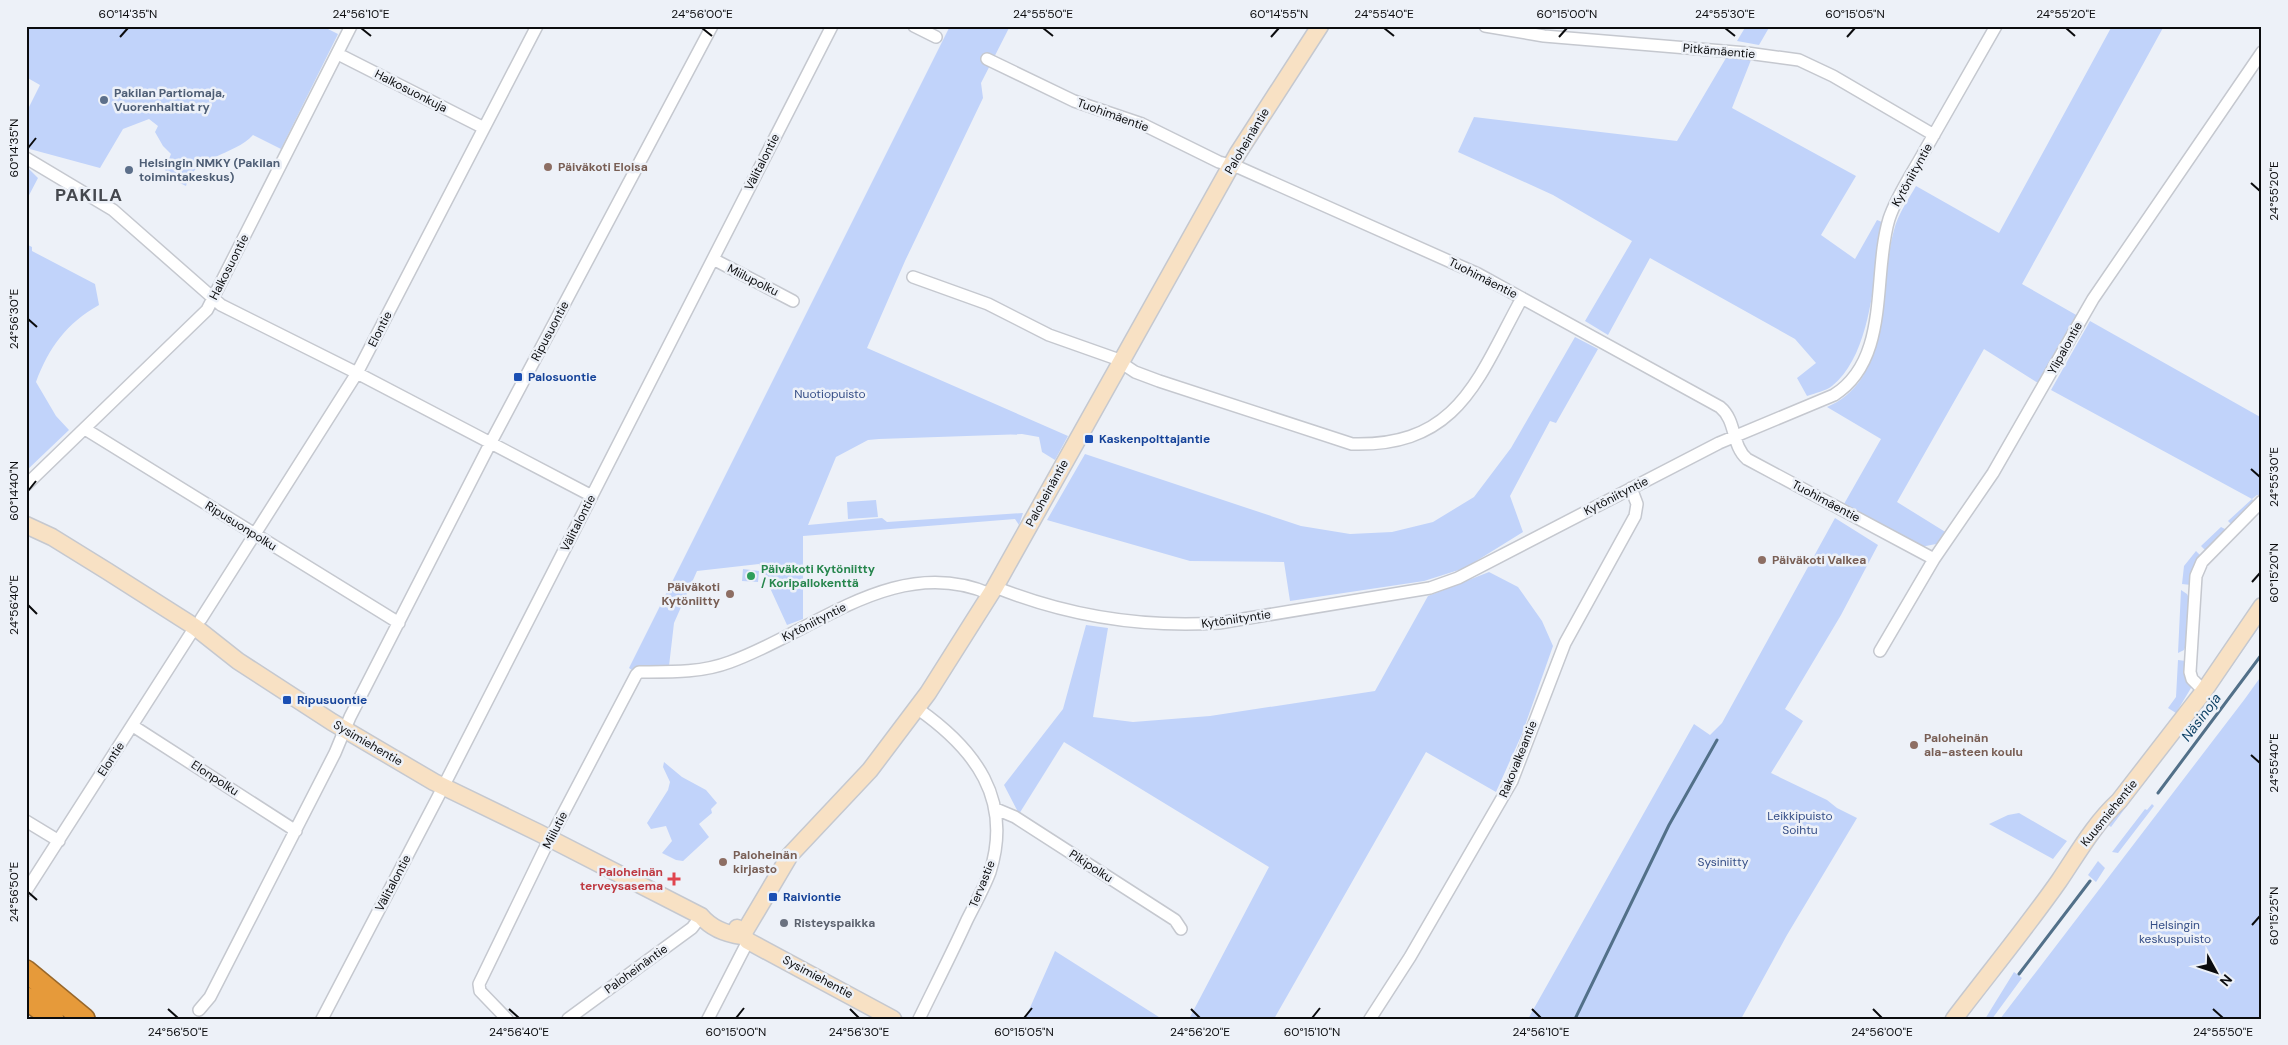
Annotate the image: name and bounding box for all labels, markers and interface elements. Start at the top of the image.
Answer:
text: 60°14'35"N [99,6,157,22]
text: 24°56'10"E [332,6,390,22]
text: 24°56'00"E [671,6,733,22]
text: 24°55'50"E [1013,6,1073,22]
text: 60°14'55"N [1250,6,1308,22]
text: 24°55'40"E [1354,6,1414,22]
text: 60°15'00"N [1537,6,1597,22]
text: 24°55'30"E [1695,6,1755,22]
text: 60°15'05"N [1825,6,1885,22]
text: 24°55'20"E [2036,6,2096,22]
street label: Pitkämäentie [1682,40,1756,62]
street label: Halkosuonkuja [372,66,450,116]
place label: Pakilan Partiomaja, Vuorenhaltiat ry [114,85,225,115]
marker: Pakilan Partiomaja, Vuorenhaltiat ry [98,94,110,106]
street label: Tuohimäentie [1075,95,1151,135]
street label: Paloheinäntie [1221,105,1273,177]
text: 60°14'35"N [6,119,22,177]
street label: Välitalontie [741,131,783,193]
street label: Kytöniityntie [1888,140,1936,210]
place label: Helsingin NMKY (Pakilan toimintakeskus) [139,155,280,185]
place label: Päiväkoti Eloisa [558,159,648,175]
marker: Päiväkoti Eloisa [542,161,554,173]
text: 24°55'20"E [2266,161,2282,221]
marker: Helsingin NMKY (Pakilan toimintakeskus) [123,164,135,176]
district label: PAKILA [55,183,123,207]
street label: Halkosuontie [206,231,252,302]
street label: Tuohimäentie [1446,254,1520,302]
street label: Miilupolku [725,260,782,300]
text: 24°56'30"E [6,289,22,349]
street label: Ripusuontie [528,298,573,364]
street label: Elontie [364,308,396,350]
street label: Ylipalontie [2044,319,2086,377]
place label: Palosuontie [528,369,597,385]
marker: Palosuontie [512,371,524,383]
park label: Nuotiopuisto [794,386,866,402]
place label: Kaskenpolttajantie [1099,431,1210,447]
marker: Kaskenpolttajantie [1083,433,1095,445]
text: 24°55'30"E [2266,447,2282,507]
street label: Paloheinäntie [1022,456,1072,529]
text: 60°14'40"N [6,461,22,521]
street label: Kytöniityntie [1581,473,1651,519]
street label: Tuohimäentie [1789,476,1863,526]
street label: Välitalontie [557,492,599,554]
street label: Ripusuonpolku [202,498,280,554]
text: 60°15'20"N [2266,543,2282,603]
place label: Päiväkoti Valkea [1772,552,1866,568]
marker: Päiväkoti Valkea [1756,554,1768,566]
place label: Päiväkoti Kytöniitty / Koripallokenttä [761,561,876,591]
marker: Päiväkoti Kytöniitty / Koripallokenttä [745,570,757,582]
text: 24°56'40"E [6,575,22,635]
place label: Päiväkoti Kytöniitty [662,579,721,609]
marker: Päiväkoti Kytöniitty [724,588,736,600]
street label: Kytöniityntie [779,599,849,645]
street label: Kytöniityntie [1200,606,1272,632]
water label: Näsinoja [2177,689,2225,745]
place label: Ripusuontie [297,692,367,708]
marker: Ripusuontie [281,694,293,706]
street label: Sysimiehentie [330,717,406,769]
street label: Rakovalkeantie [1495,718,1541,800]
place label: Paloheinän ala-asteen koulu [1924,730,2023,760]
text: 24°55'40"E [2266,733,2282,793]
street label: Elontie [94,739,128,779]
marker: Paloheinän ala-asteen koulu [1908,739,1920,751]
street label: Elonpolku [188,757,242,799]
street label: Kuusmiehentie [2077,776,2141,850]
street label: Miilutie [539,808,571,851]
park label: Leikkipuisto Soihtu [1767,808,1833,838]
street label: Pikipolku [1066,846,1116,886]
place label: Paloheinän kirjasto [733,847,797,877]
street label: Välitalontie [371,852,415,914]
park label: Sysiniitty [1698,854,1749,870]
marker: Paloheinän kirjasto [717,856,729,868]
street label: Tervastie [965,858,999,910]
text: 24°56'50"E [6,862,22,922]
place label: Paloheinän terveysasema [580,864,663,894]
marker: Paloheinän terveysasema [667,872,681,886]
text: 60°15'25"N [2266,887,2282,945]
place label: Raiviontie [783,889,841,905]
marker: Raiviontie [767,891,779,903]
place label: Risteyspaikka [794,915,875,931]
marker: Risteyspaikka [778,917,790,929]
park label: Helsingin keskuspuisto [2139,917,2211,947]
street label: Paloheinäntie [601,941,671,997]
north arrow [2190,948,2240,998]
street label: Sysimiehentie [780,952,856,1002]
text: N [2216,971,2236,990]
text: 24°56'50"E [148,1024,208,1040]
text: 24°56'40"E [489,1024,549,1040]
text: 60°15'00"N [706,1024,766,1040]
text: 24°56'30"E [829,1024,889,1040]
text: 60°15'05"N [994,1024,1054,1040]
text: 24°56'20"E [1170,1024,1230,1040]
text: 60°15'10"N [1284,1024,1340,1040]
text: 24°56'10"E [1512,1024,1570,1040]
text: 24°56'00"E [1851,1024,1913,1040]
text: 24°55'50"E [2193,1024,2253,1040]

